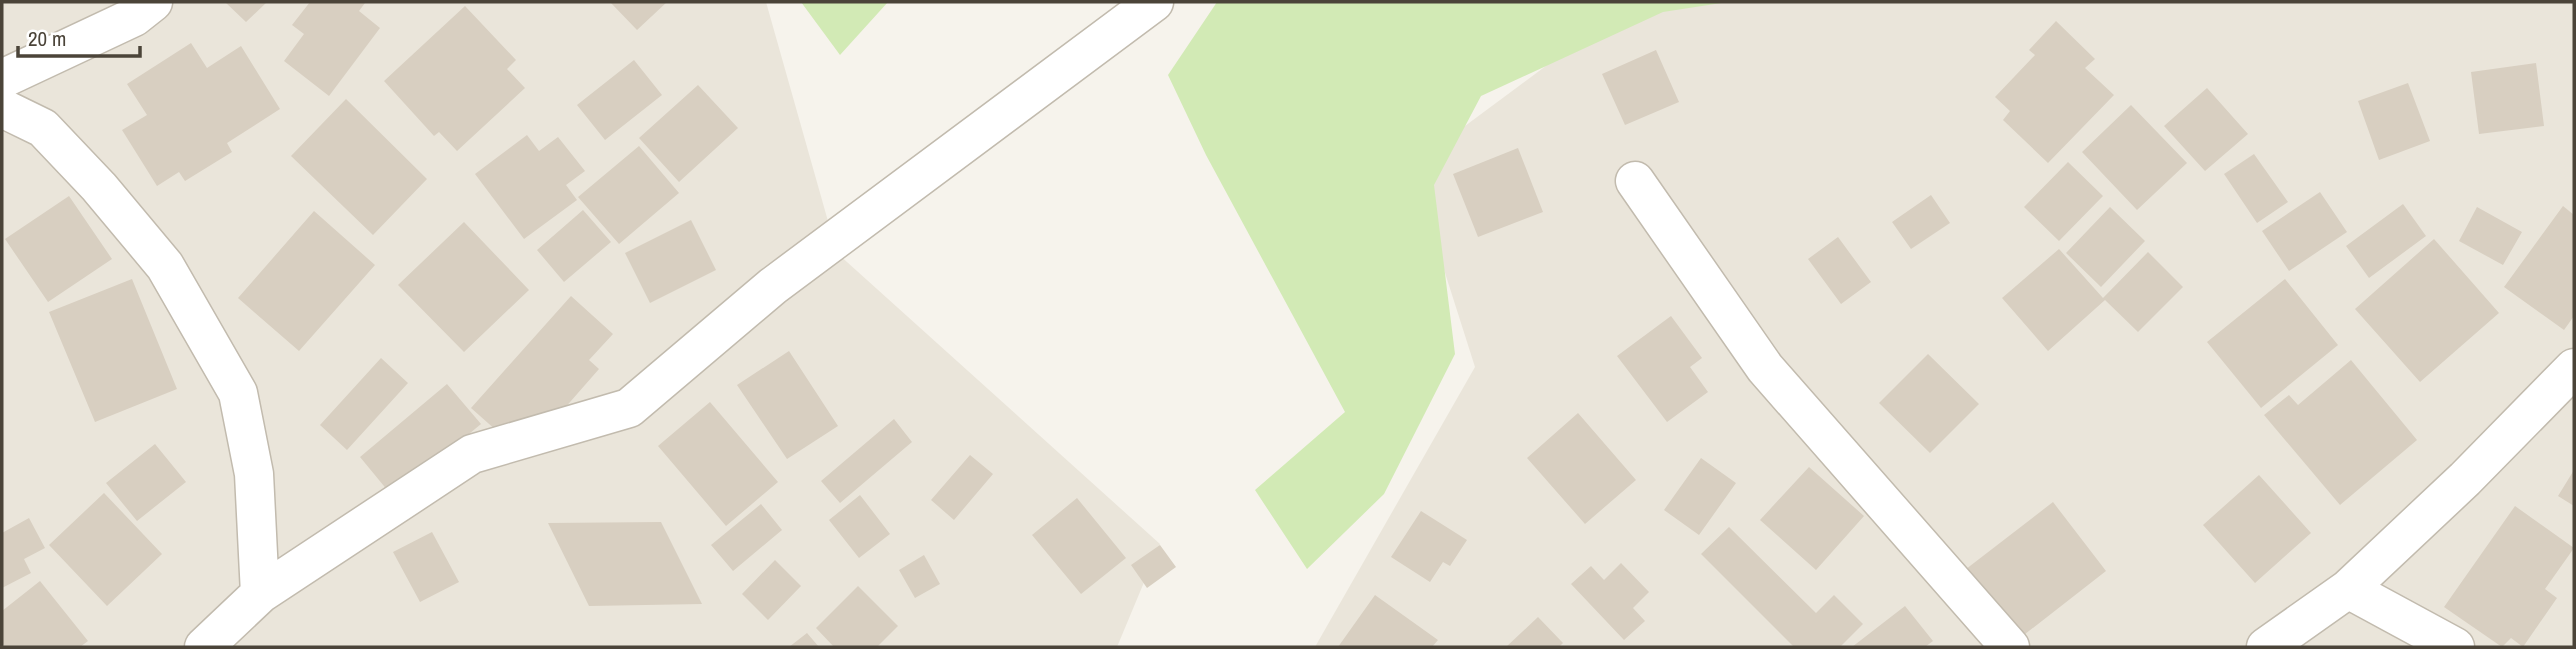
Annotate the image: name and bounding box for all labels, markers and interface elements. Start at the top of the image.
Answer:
scale bar [18,14,140,58]
text: 20 m [28,24,66,53]

